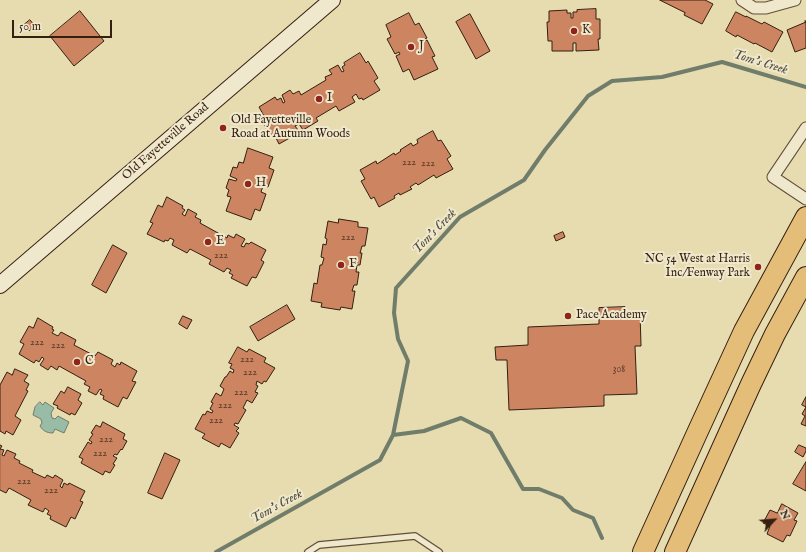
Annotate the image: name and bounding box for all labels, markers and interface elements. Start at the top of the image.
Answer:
scale bar [14,12,114,38]
text: 50 m [19,19,41,34]
place label: K [582,24,591,38]
marker: K [569,26,579,36]
place label: J [419,40,424,54]
marker: J [406,42,416,52]
water label: Tom's Creek [731,47,789,79]
place label: I [327,92,332,106]
marker: I [314,94,324,104]
street label: Old Fayetteville Road [120,100,212,184]
place label: Old Fayetteville Road at Autumn Woods [231,114,350,142]
marker: Old Fayetteville Road at Autumn Woods [218,123,228,133]
house number: 222 [402,157,416,169]
house number: 222 [421,158,435,170]
place label: H [256,177,266,191]
marker: H [243,179,253,189]
water label: Tom's Creek [410,206,460,258]
house number: 222 [341,232,355,244]
place label: E [216,235,224,249]
marker: E [203,237,213,247]
house number: 222 [214,250,228,262]
place label: NC 54 West at Harris Inc/Fenway Park [645,253,750,281]
place label: F [349,258,357,272]
marker: F [336,260,346,270]
marker: NC 54 West at Harris Inc/Fenway Park [753,262,763,272]
place label: Pace Academy [576,309,647,323]
marker: Pace Academy [563,311,573,321]
house number: 222 [30,337,44,349]
house number: 222 [51,340,65,352]
house number: 222 [240,354,254,366]
place label: C [85,355,94,369]
marker: C [72,357,82,367]
house number: 308 [613,364,625,376]
house number: 222 [243,367,257,379]
house number: 222 [234,387,248,399]
house number: 222 [218,400,232,412]
house number: 222 [209,415,223,427]
house number: 222 [99,434,113,446]
house number: 222 [93,448,107,460]
house number: 222 [17,476,31,488]
house number: 222 [44,485,58,497]
water label: Tom's Creek [248,486,306,528]
north arrow [754,500,794,540]
text: N [776,507,793,522]

